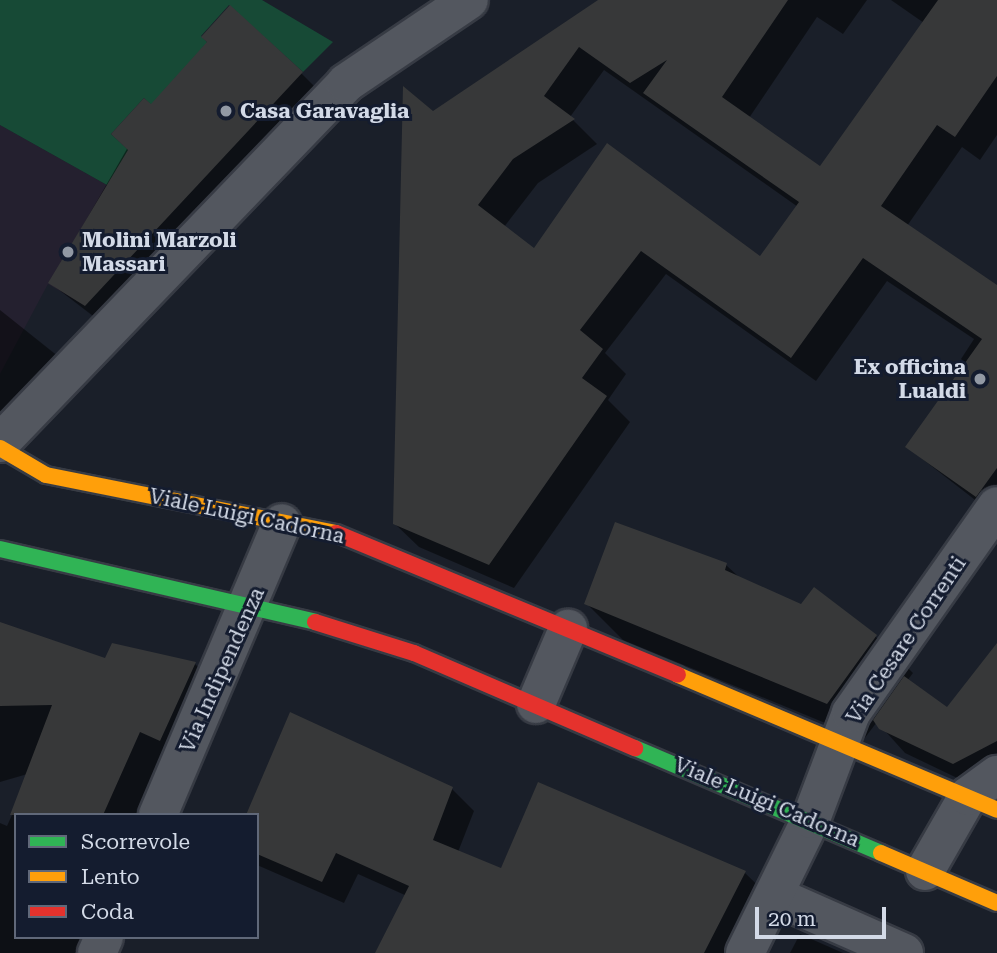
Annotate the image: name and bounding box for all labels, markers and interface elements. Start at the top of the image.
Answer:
place label: Casa Garavaglia [240,98,409,124]
marker: Casa Garavaglia [218,103,234,119]
place label: Molini Marzoli Massari [82,227,236,277]
marker: Molini Marzoli Massari [60,244,76,260]
place label: Ex officina Lualdi [854,354,966,404]
marker: Ex officina Lualdi [972,371,988,387]
street label: Viale Luigi Cadorna [147,483,347,549]
street label: Via Cesare Correnti [841,552,971,728]
street label: Via Indipendenza [174,583,270,757]
street label: Viale Luigi Cadorna [670,752,864,852]
legend [14,813,259,939]
text: Scorrevole [81,830,190,854]
text: Lento [81,865,140,889]
scale bar [759,894,890,938]
text: Coda [81,900,134,924]
text: 20 m [768,907,816,931]

